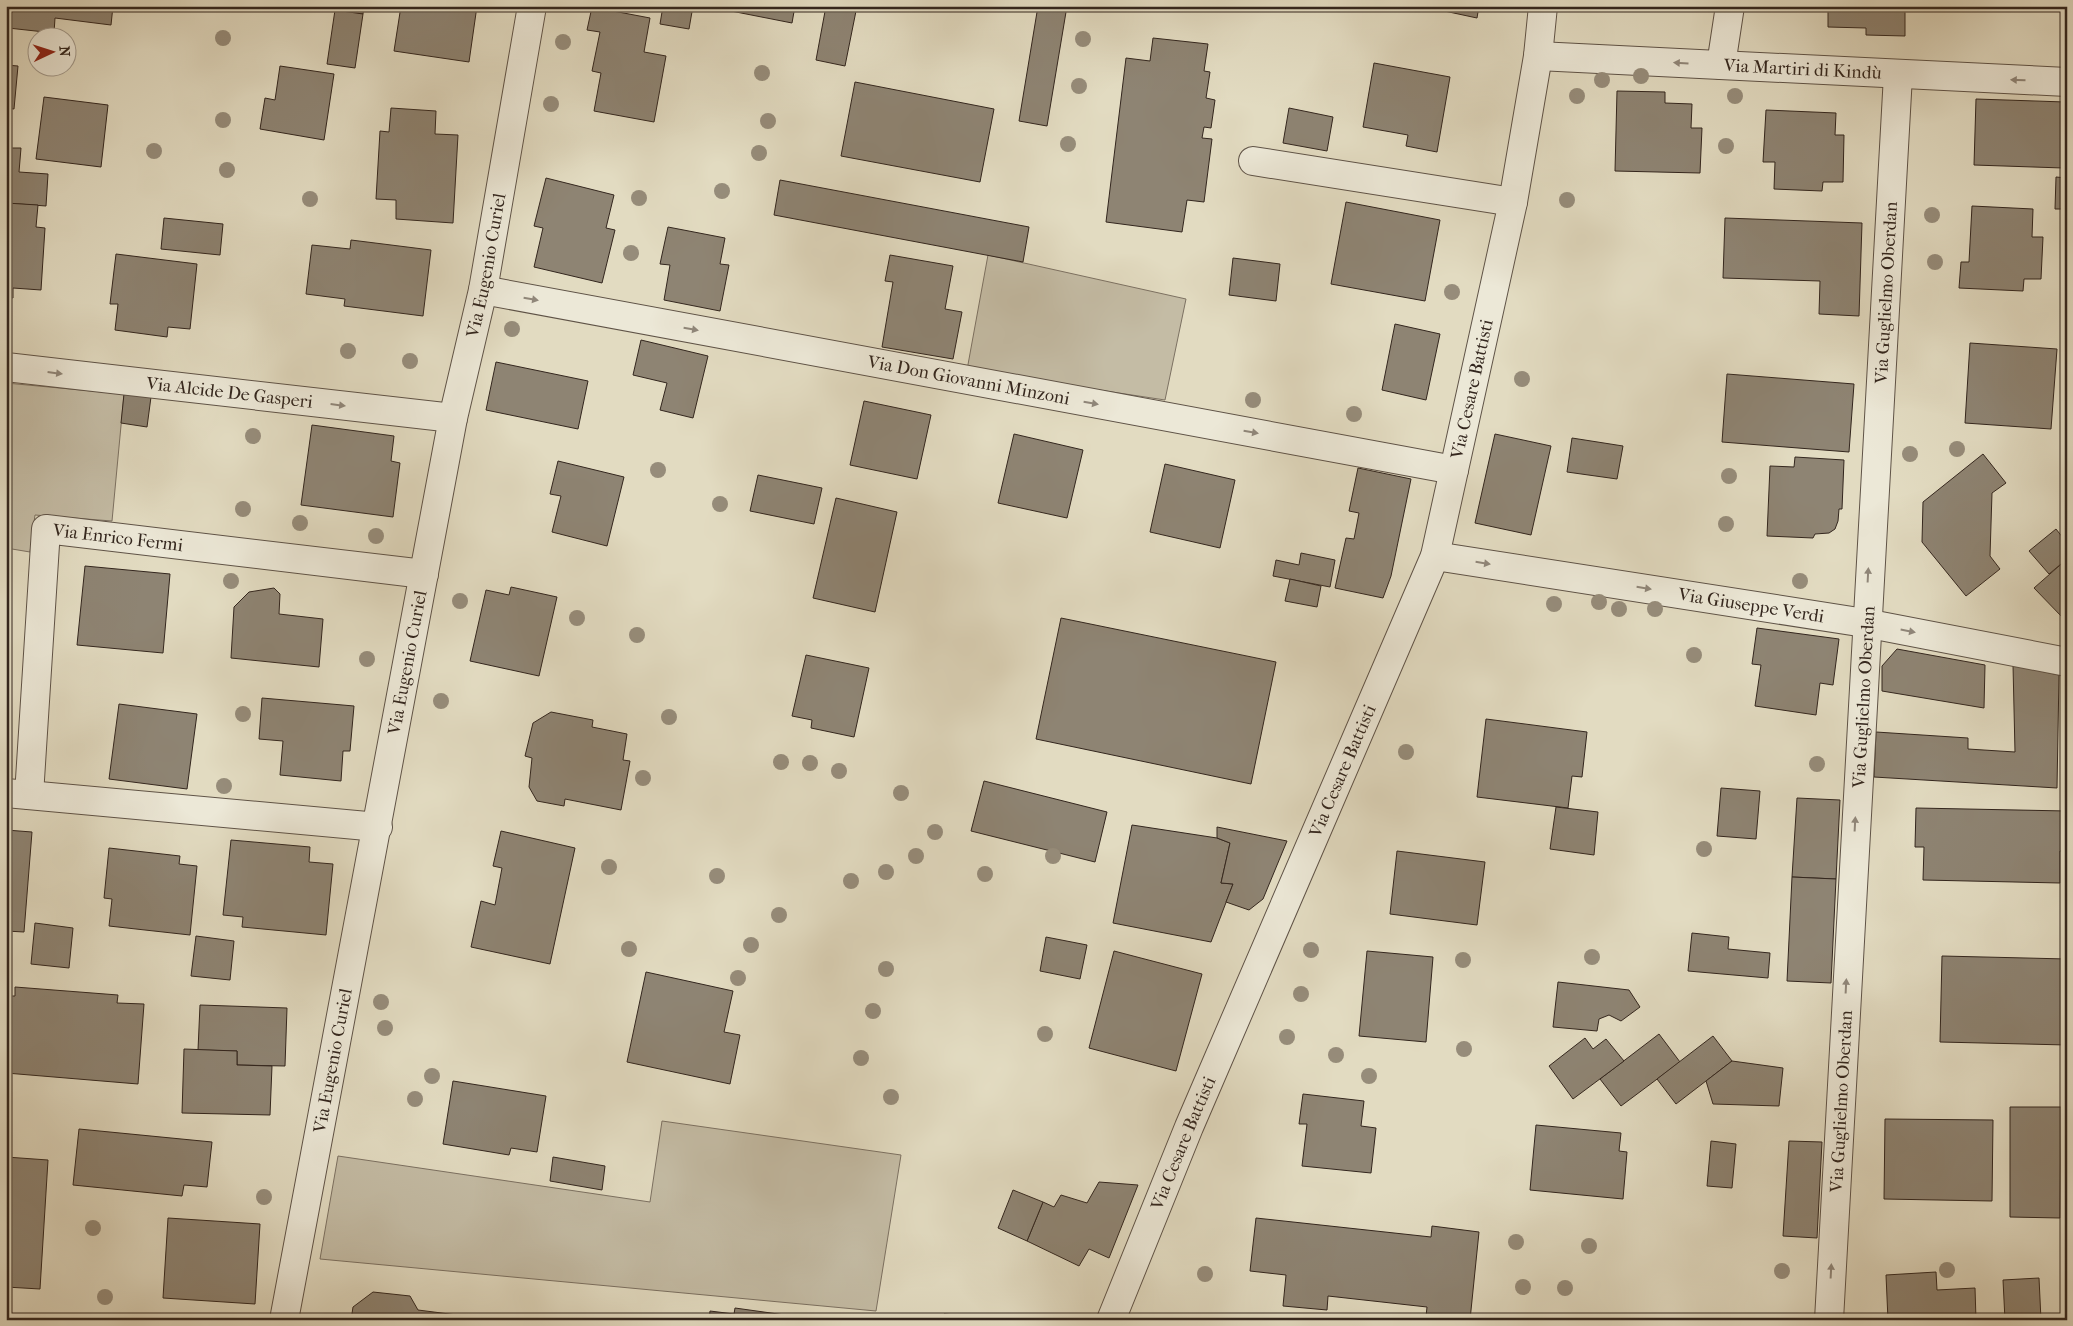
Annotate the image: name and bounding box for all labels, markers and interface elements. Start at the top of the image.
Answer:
north arrow [28,28,78,78]
text: N [56,45,73,57]
street label: Via Martiri di Kindù [1722,55,1882,84]
one-way arrow [1673,58,1689,66]
one-way arrow [2010,75,2026,83]
street label: Via Eugenio Curiel [462,192,511,341]
street label: Via Guglielmo Oberdan [1871,200,1902,385]
one-way arrow [523,296,539,304]
street label: Via Cesare Battisti [1447,317,1498,462]
one-way arrow [683,325,699,333]
street label: Via Don Giovanni Minzoni [865,351,1072,410]
one-way arrow [47,369,63,377]
street label: Via Alcide De Gasperi [144,373,314,413]
one-way arrow [1084,399,1100,407]
one-way arrow [330,401,346,409]
one-way arrow [1244,429,1260,437]
street label: Via Enrico Fermi [51,520,185,556]
one-way arrow [1476,560,1492,568]
one-way arrow [1865,566,1873,582]
street label: Via Giuseppe Verdi [1676,584,1826,628]
one-way arrow [1636,585,1652,593]
street label: Via Eugenio Curiel [384,589,432,737]
street label: Via Guglielmo Oberdan [1848,605,1880,790]
one-way arrow [1900,627,1915,635]
street label: Via Cesare Battisti [1305,701,1381,841]
one-way arrow [1851,816,1859,832]
one-way arrow [1843,978,1851,994]
street label: Via Eugenio Curiel [309,987,357,1136]
street label: Via Guglielmo Oberdan [1826,1009,1857,1194]
street label: Via Cesare Battisti [1146,1073,1221,1214]
one-way arrow [1827,1263,1835,1279]

